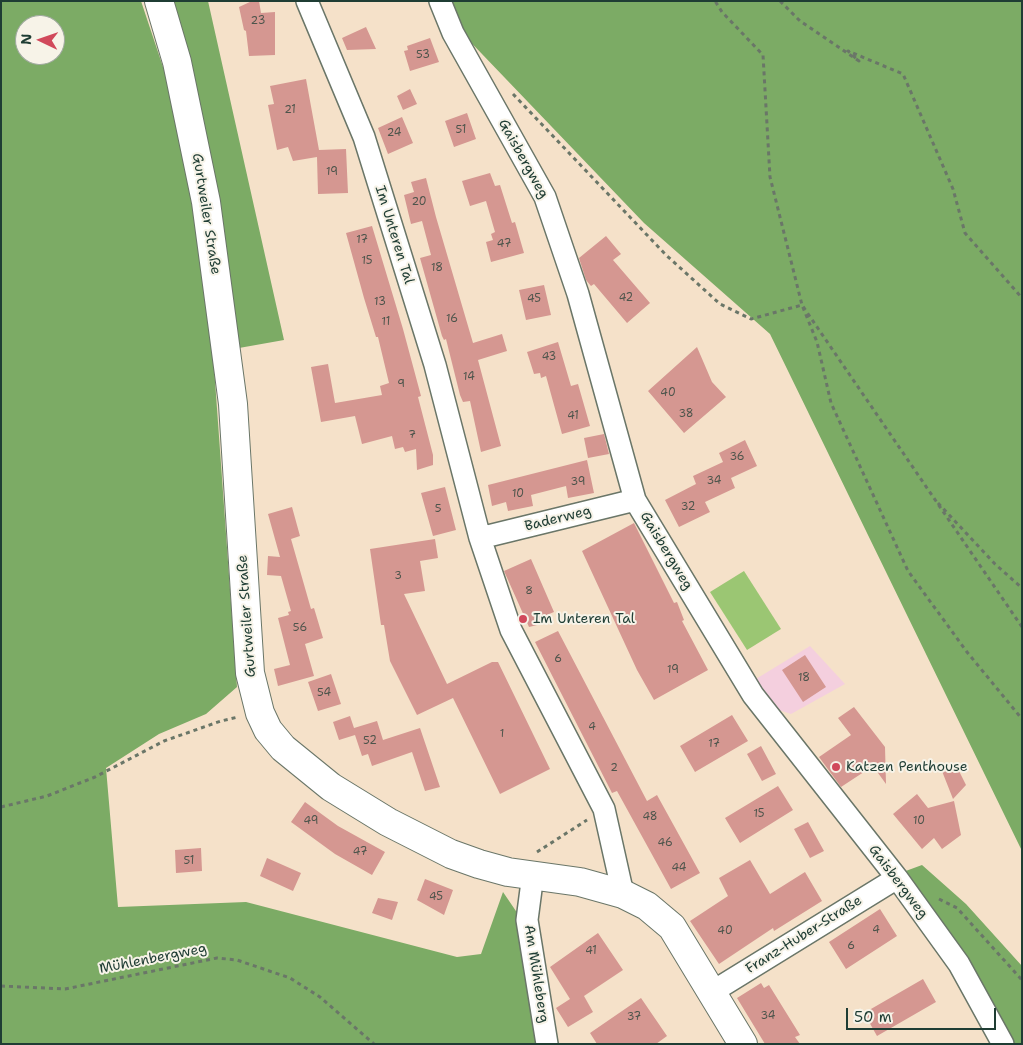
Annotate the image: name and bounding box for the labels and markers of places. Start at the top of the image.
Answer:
place label: Im Unteren Tal [533,611,635,627]
marker: Im Unteren Tal [517,613,529,625]
place label: Katzen Penthouse [846,759,968,775]
marker: Katzen Penthouse [830,761,842,773]

